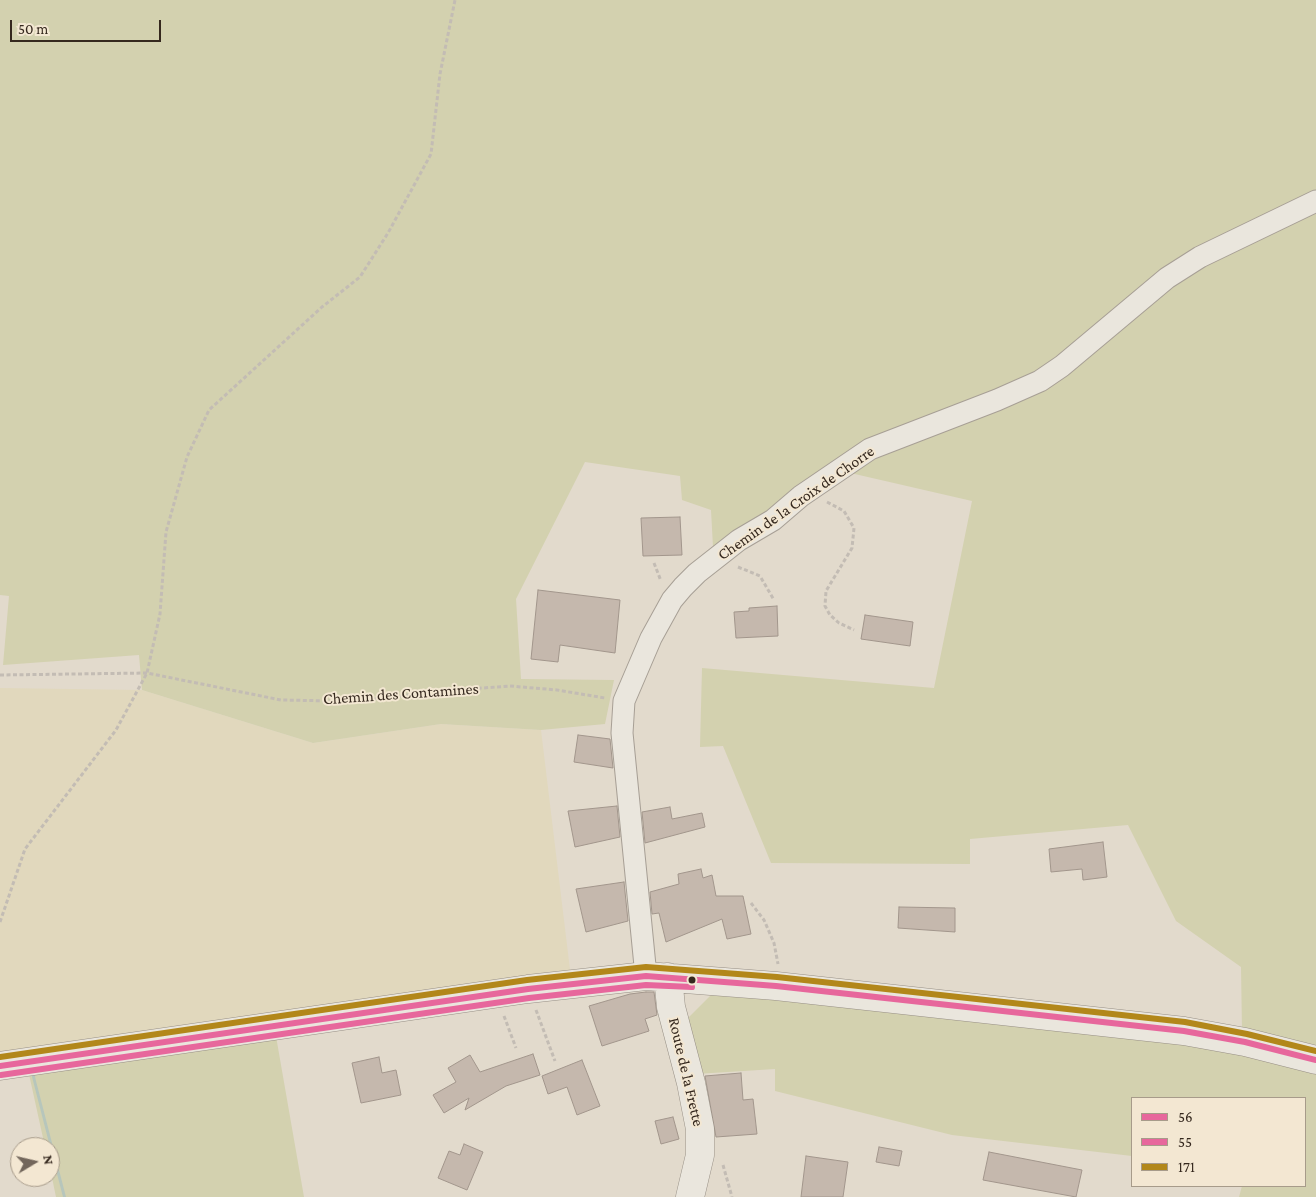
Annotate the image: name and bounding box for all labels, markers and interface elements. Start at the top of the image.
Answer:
scale bar [12,10,164,42]
text: 50 m [18,21,48,37]
street label: Chemin de la Croix de Chorre [714,442,878,564]
street label: Chemin des Contamines [323,679,479,709]
unlabelled marker [687,975,697,985]
street label: Route de la Frette [664,1016,708,1128]
legend [1131,1097,1306,1187]
text: 56 [1178,1109,1193,1125]
text: 55 [1178,1134,1192,1150]
north arrow [10,1137,60,1187]
text: N [40,1154,57,1166]
text: 171 [1178,1159,1195,1175]

